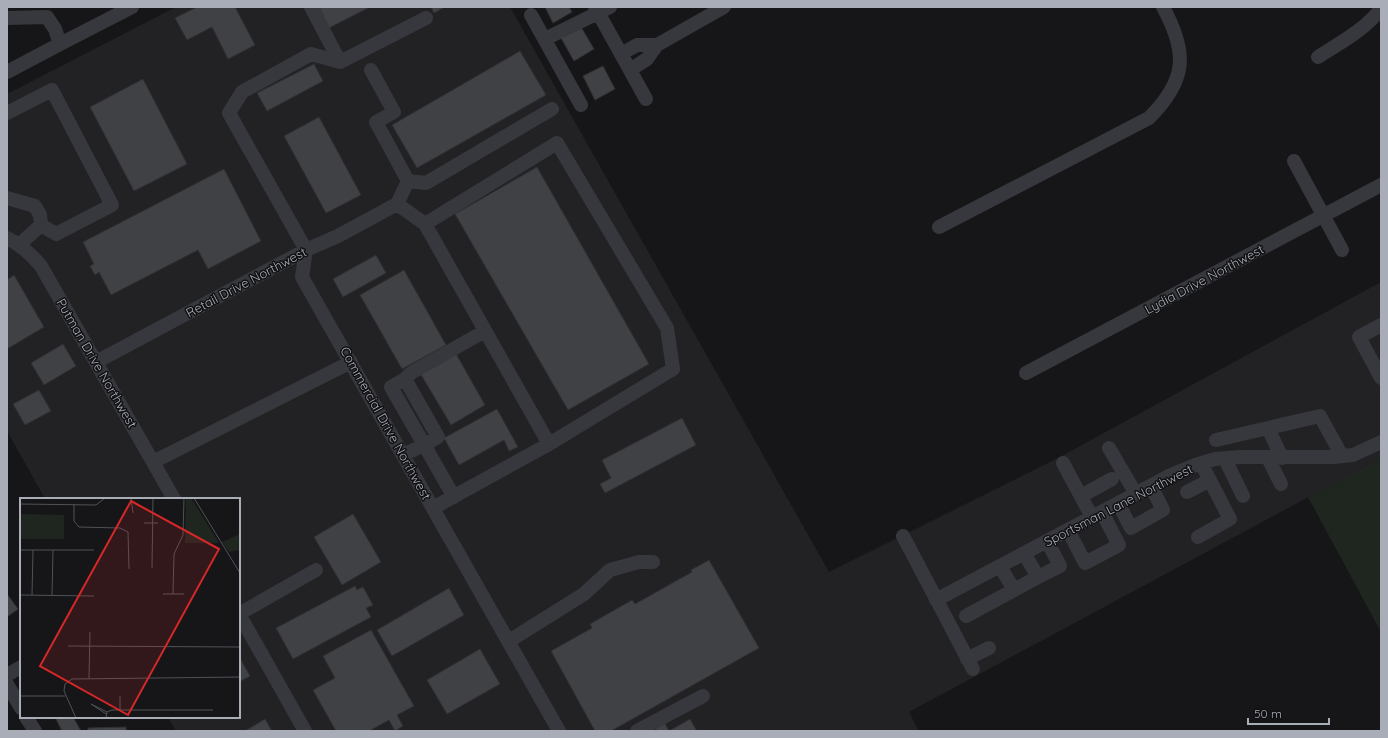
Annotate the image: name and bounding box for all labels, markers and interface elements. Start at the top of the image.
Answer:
street label: Lydia Drive Northwest [1142,241,1266,317]
street label: Retail Drive Northwest [183,243,309,321]
street label: Putman Drive Northwest [53,295,141,431]
street label: Commercial Drive Northwest [337,344,435,502]
street label: Sportsman Lane Northwest [1041,461,1195,549]
inset map [20,498,240,718]
scale bar [1248,700,1329,726]
text: 50 m [1254,706,1282,721]

